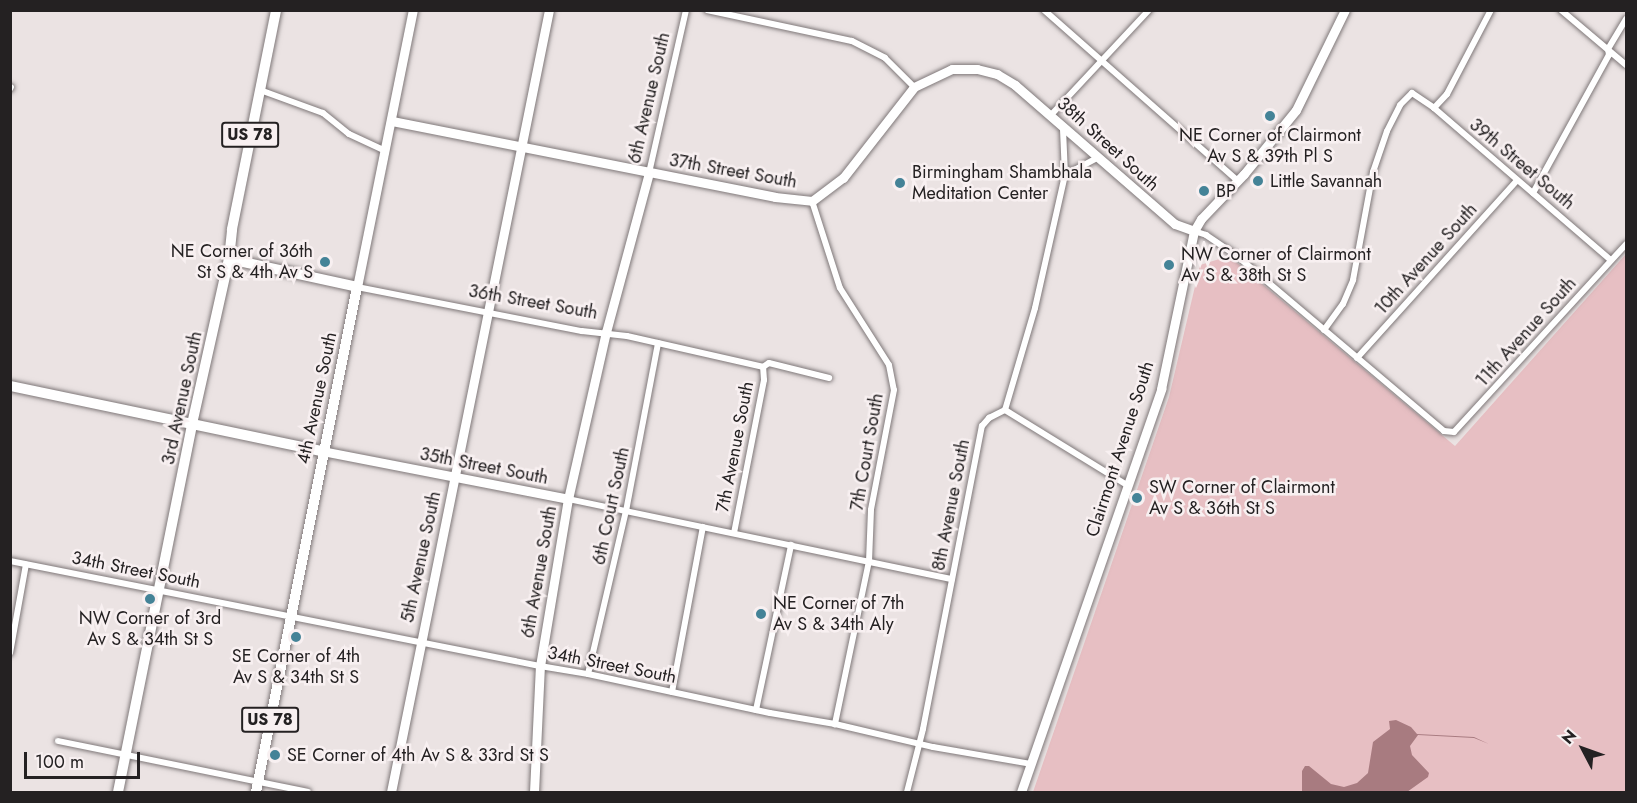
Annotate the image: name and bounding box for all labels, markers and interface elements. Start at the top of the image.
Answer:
street label: 6th Avenue South [623,30,675,166]
street label: 38th Street South [1052,92,1164,196]
marker: NE Corner of Clairmont Av S & 39th Pl S [1263,109,1277,123]
street label: 39th Street South [1465,114,1579,214]
road number: US 78 [220,122,280,148]
place label: NE Corner of Clairmont Av S & 39th Pl S [1179,125,1361,168]
street label: 37th Street South [667,149,799,193]
place label: Birmingham Shambhala Meditation Center [912,162,1092,204]
place label: Little Savannah [1270,170,1382,192]
marker: Little Savannah [1251,174,1265,188]
marker: Birmingham Shambhala Meditation Center [893,176,907,190]
place label: BP [1216,180,1236,202]
marker: BP [1197,184,1211,198]
street label: 10th Avenue South [1370,199,1482,319]
place label: NE Corner of 36th St S & 4th Av S [171,241,313,284]
place label: NW Corner of Clairmont Av S & 38th St S [1181,244,1371,286]
marker: NE Corner of 36th St S & 4th Av S [318,255,332,269]
marker: NW Corner of Clairmont Av S & 38th St S [1162,258,1176,272]
street label: 11th Avenue South [1471,273,1581,391]
street label: 36th Street South [467,280,599,324]
street label: 3rd Avenue South [157,329,207,467]
street label: 4th Avenue South [293,330,341,466]
street label: Clairmont Avenue South [1081,358,1159,540]
street label: 7th Avenue South [712,380,758,514]
street label: 7th Court South [846,392,888,512]
street label: 8th Avenue South [928,437,974,573]
street label: 35th Street South [418,443,550,489]
street label: 6th Court South [588,445,634,567]
place label: SW Corner of Clairmont Av S & 36th St S [1149,477,1335,520]
street label: 5th Avenue South [397,489,445,625]
marker: SW Corner of Clairmont Av S & 36th St S [1130,491,1144,505]
street label: 6th Avenue South [517,504,561,640]
street label: 34th Street South [70,547,202,593]
marker: NW Corner of 3rd Av S & 34th St S [143,592,157,606]
place label: NE Corner of 7th Av S & 34th Aly [773,593,904,636]
marker: NE Corner of 7th Av S & 34th Aly [754,607,768,621]
place label: NW Corner of 3rd Av S & 34th St S [79,608,221,650]
marker: SE Corner of 4th Av S & 34th St S [289,630,303,644]
street label: 34th Street South [546,642,678,688]
place label: SE Corner of 4th Av S & 34th St S [232,646,360,688]
road number: US 78 [240,707,300,733]
north arrow [1553,719,1613,779]
text: N [1556,725,1582,749]
scale bar [27,740,142,778]
place label: SE Corner of 4th Av S & 33rd St S [287,744,549,766]
marker: SE Corner of 4th Av S & 33rd St S [268,748,282,762]
text: 100 m [35,749,84,775]

